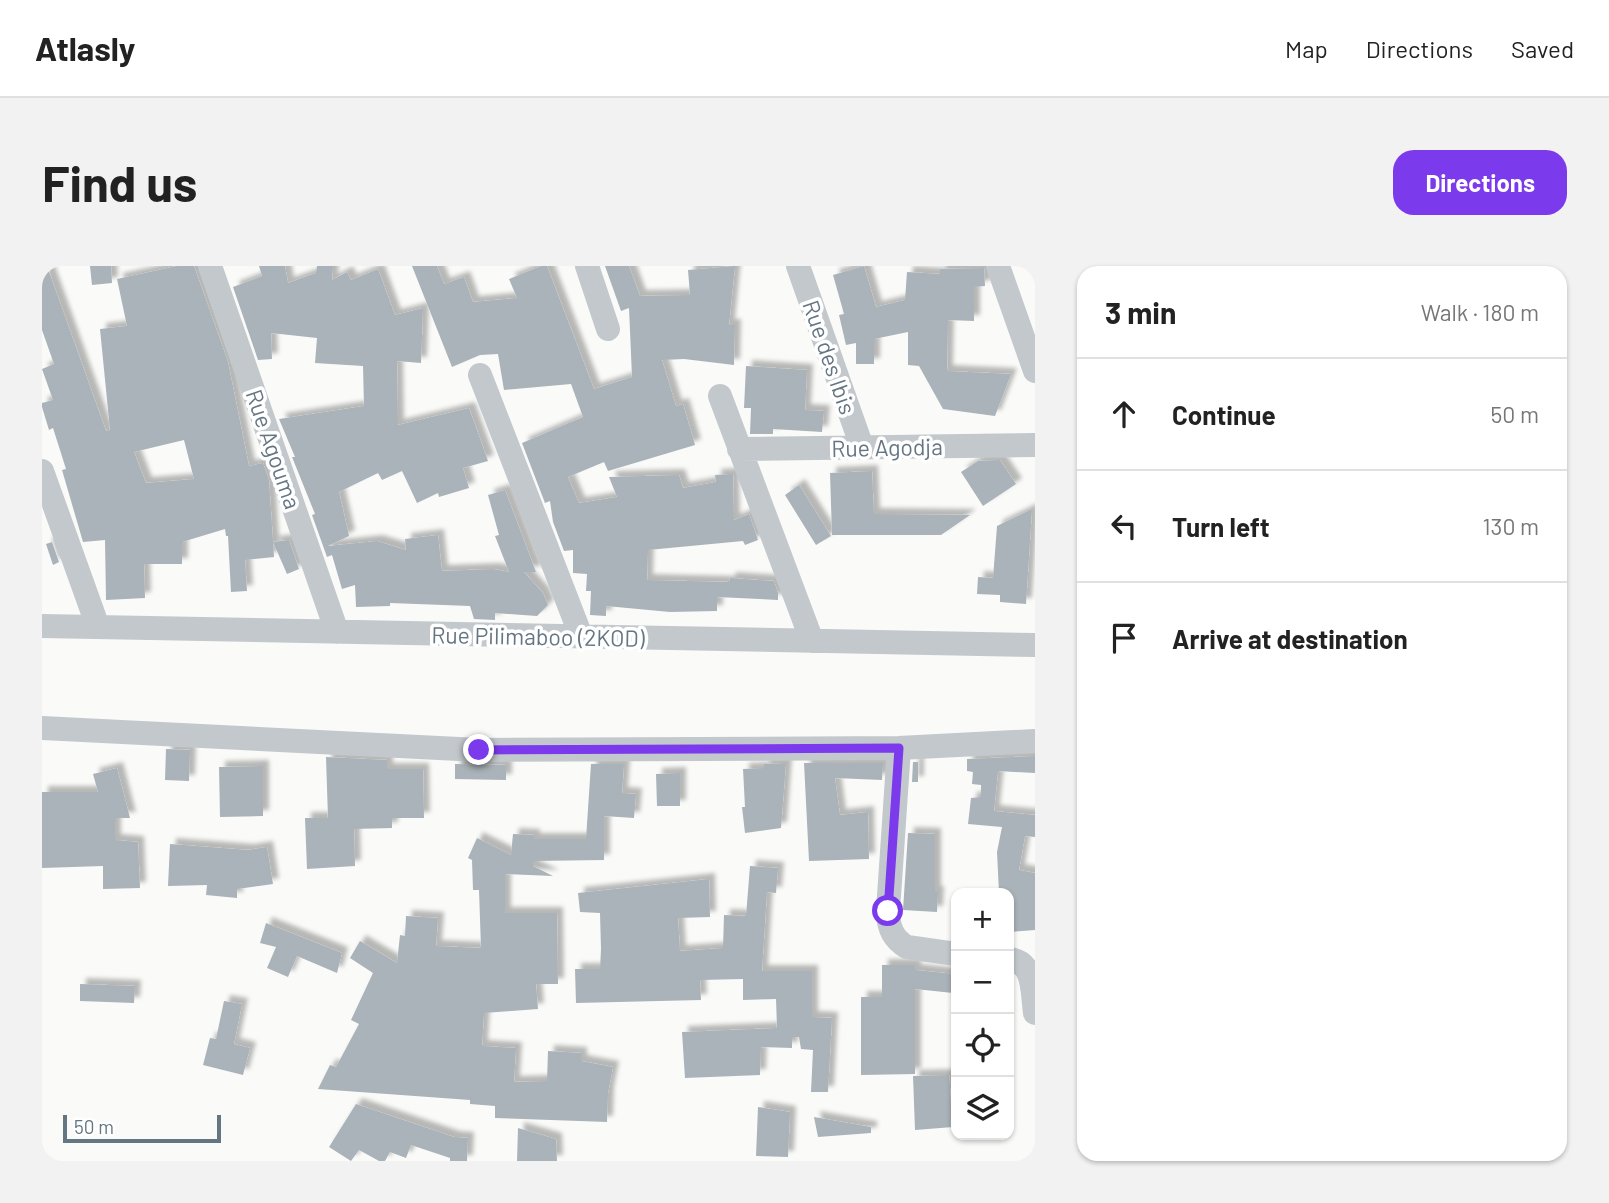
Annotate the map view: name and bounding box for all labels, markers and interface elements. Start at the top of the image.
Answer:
text: Atlasly [35,28,135,68]
text: Map [1285,34,1328,63]
text: Directions [1366,34,1473,63]
text: Saved [1511,34,1574,63]
button: Directions [1393,150,1567,215]
text: Find us [42,153,197,212]
text: 3 min [1105,294,1176,330]
street label: Rue des Ibis [797,296,863,418]
text: Walk · 180 m [1421,298,1539,326]
street label: Rue Agouma [240,385,308,513]
icon: ahead [1105,395,1143,433]
text: Continue [1172,399,1276,430]
text: 50 m [1491,400,1539,428]
street label: Rue Agodja [831,432,943,462]
icon: left [1105,507,1143,545]
text: Turn left [1172,511,1270,542]
text: 130 m [1482,512,1539,540]
icon: arrive [1105,619,1143,657]
street label: Rue Pilimaboo (2KOD) [431,620,646,652]
text: Arrive at destination [1172,623,1408,654]
route end [463,734,494,765]
map controls [951,888,1014,1140]
button: + [951,888,1014,951]
route start [872,895,903,926]
button: − [951,951,1014,1014]
button: locate [951,1014,1014,1077]
button: layers [951,1077,1014,1140]
scale bar [63,1112,220,1144]
text: 50 m [74,1115,114,1138]

